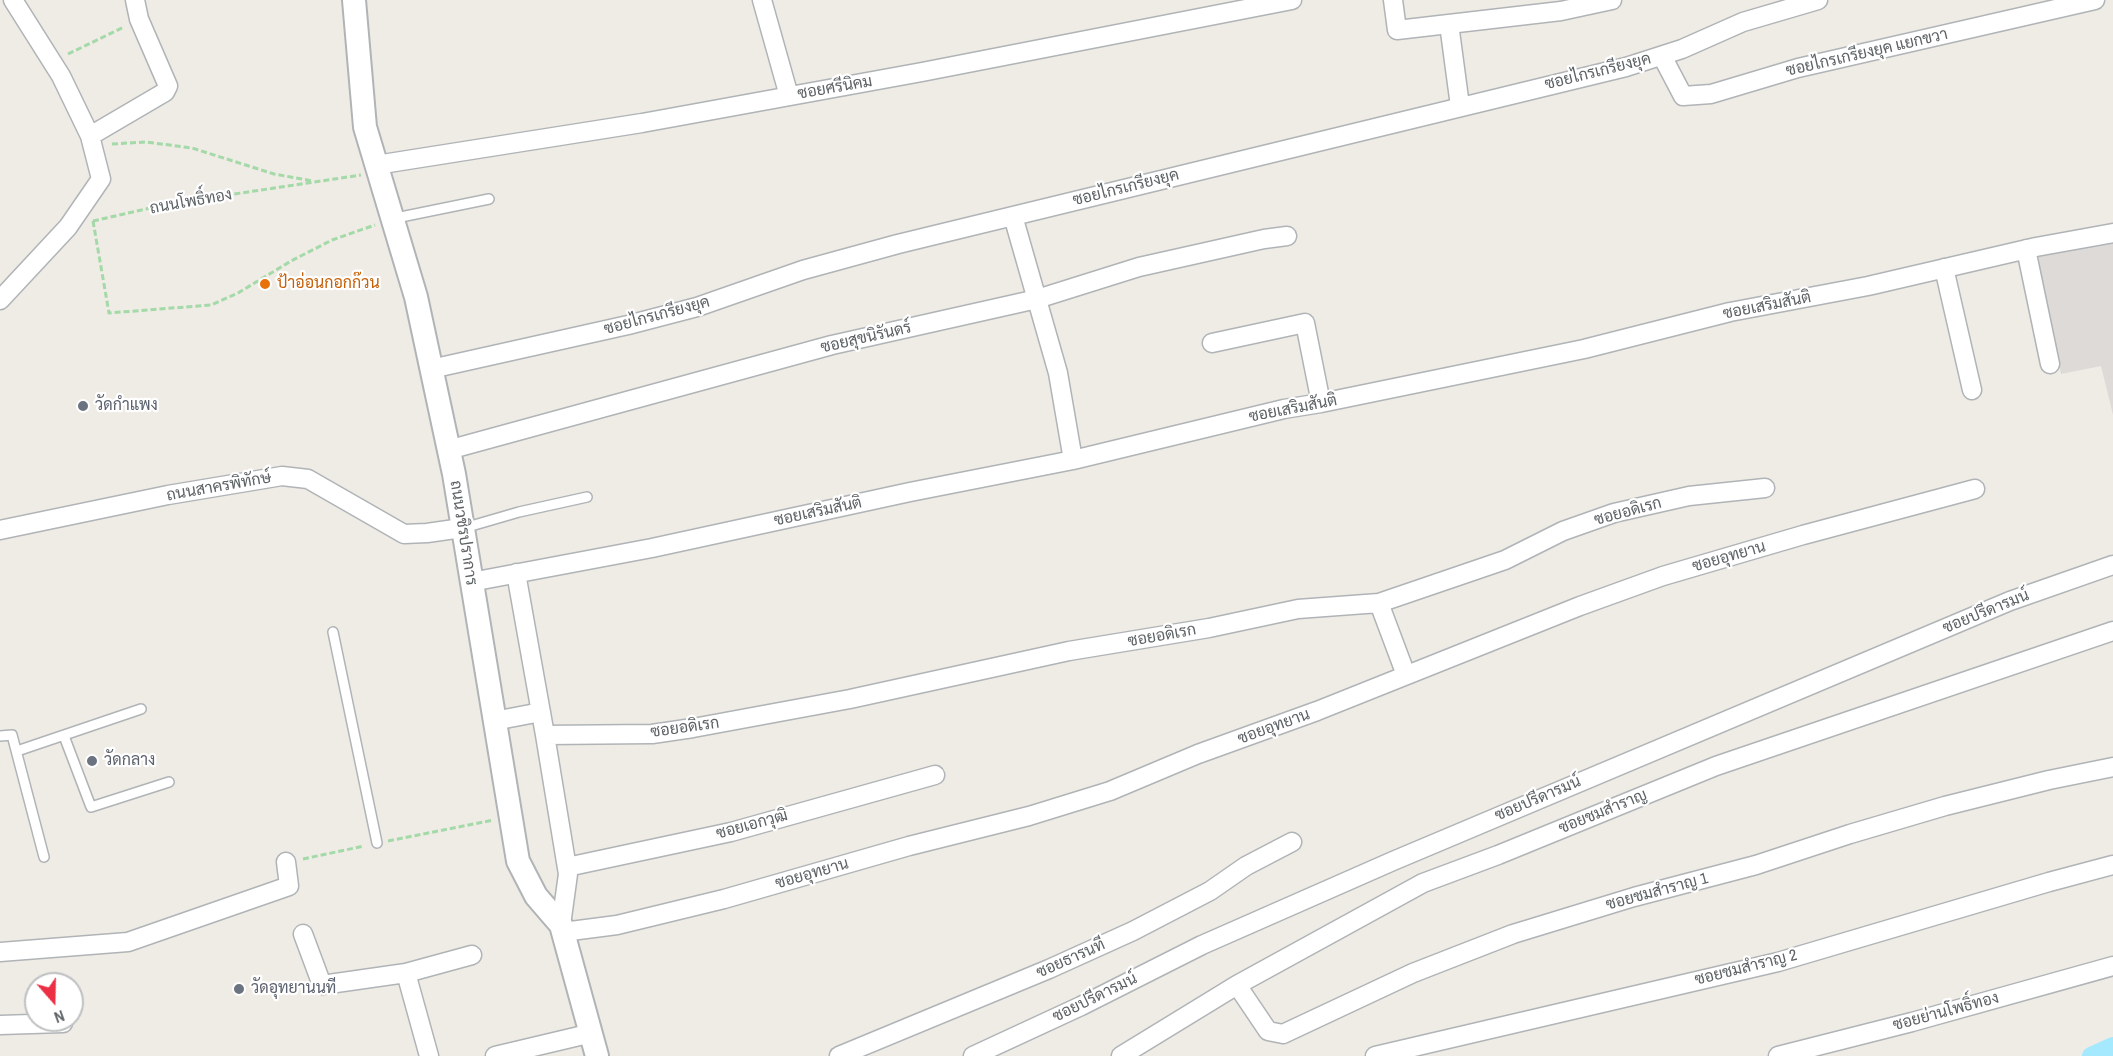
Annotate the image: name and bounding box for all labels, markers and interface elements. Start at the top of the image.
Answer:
street label: ซอยไกรเกรียงยุค แยกขวา [1784,25,1950,81]
street label: ซอยไกรเกรียงยุค [1543,50,1653,94]
street label: ซอยศรีนิคม [796,72,874,104]
street label: ซอยไกรเกรียงยุค [1071,166,1181,210]
street label: ถนนโพธิ์ทอง [148,185,234,219]
place label: ป้าอ่อนกอกก๊วน [277,274,380,294]
marker: ป้าอ่อนกอกก๊วน [258,277,272,291]
street label: ซอยเสริมสันติ [1721,288,1813,324]
street label: ซอยไกรเกรียงยุค [602,293,712,339]
street label: ซอยสุขนิรันดร์ [819,318,913,358]
street label: ซอยเสริมสันติ [1247,391,1339,427]
place label: วัดกำแพง [95,396,158,416]
marker: วัดกำแพง [76,399,90,413]
street label: ถนนสาครพิทักษ์ [165,468,273,506]
street label: ถนนวชิรปราการ [445,479,481,587]
street label: ซอยเสริมสันติ [772,493,864,531]
street label: ซอยอดิเรก [1592,494,1664,530]
street label: ซอยอุทยาน [1690,537,1768,577]
street label: ซอยปรีดารมน์ [1940,586,2032,638]
street label: ซอยอดิเรก [1126,621,1198,651]
street label: ซอยอุทยาน [1235,705,1313,749]
street label: ซอยอดิเรก [649,714,721,742]
place label: วัดกลาง [104,751,155,771]
marker: วัดกลาง [85,754,99,768]
street label: ซอยปรีดารมน์ [1492,772,1584,826]
street label: ซอยชมสำราญ [1556,786,1650,838]
street label: ซอยเอกวุฒิ [714,806,790,844]
street label: ซอยอุทยาน [773,854,851,894]
street label: ซอยชมสำราญ 1 [1604,869,1710,915]
street label: ซอยธารนที [1034,935,1108,983]
street label: ซอยชมสำราญ 2 [1693,946,1799,990]
street label: ซอยปรีดารมน์ [1050,969,1140,1027]
north arrow [24,972,84,1032]
place label: วัดอุทยานนที [251,979,336,999]
marker: วัดอุทยานนที [232,982,246,996]
street label: ซอยย่านโพธิ์ทอง [1891,989,2001,1035]
text: N [51,1005,68,1029]

